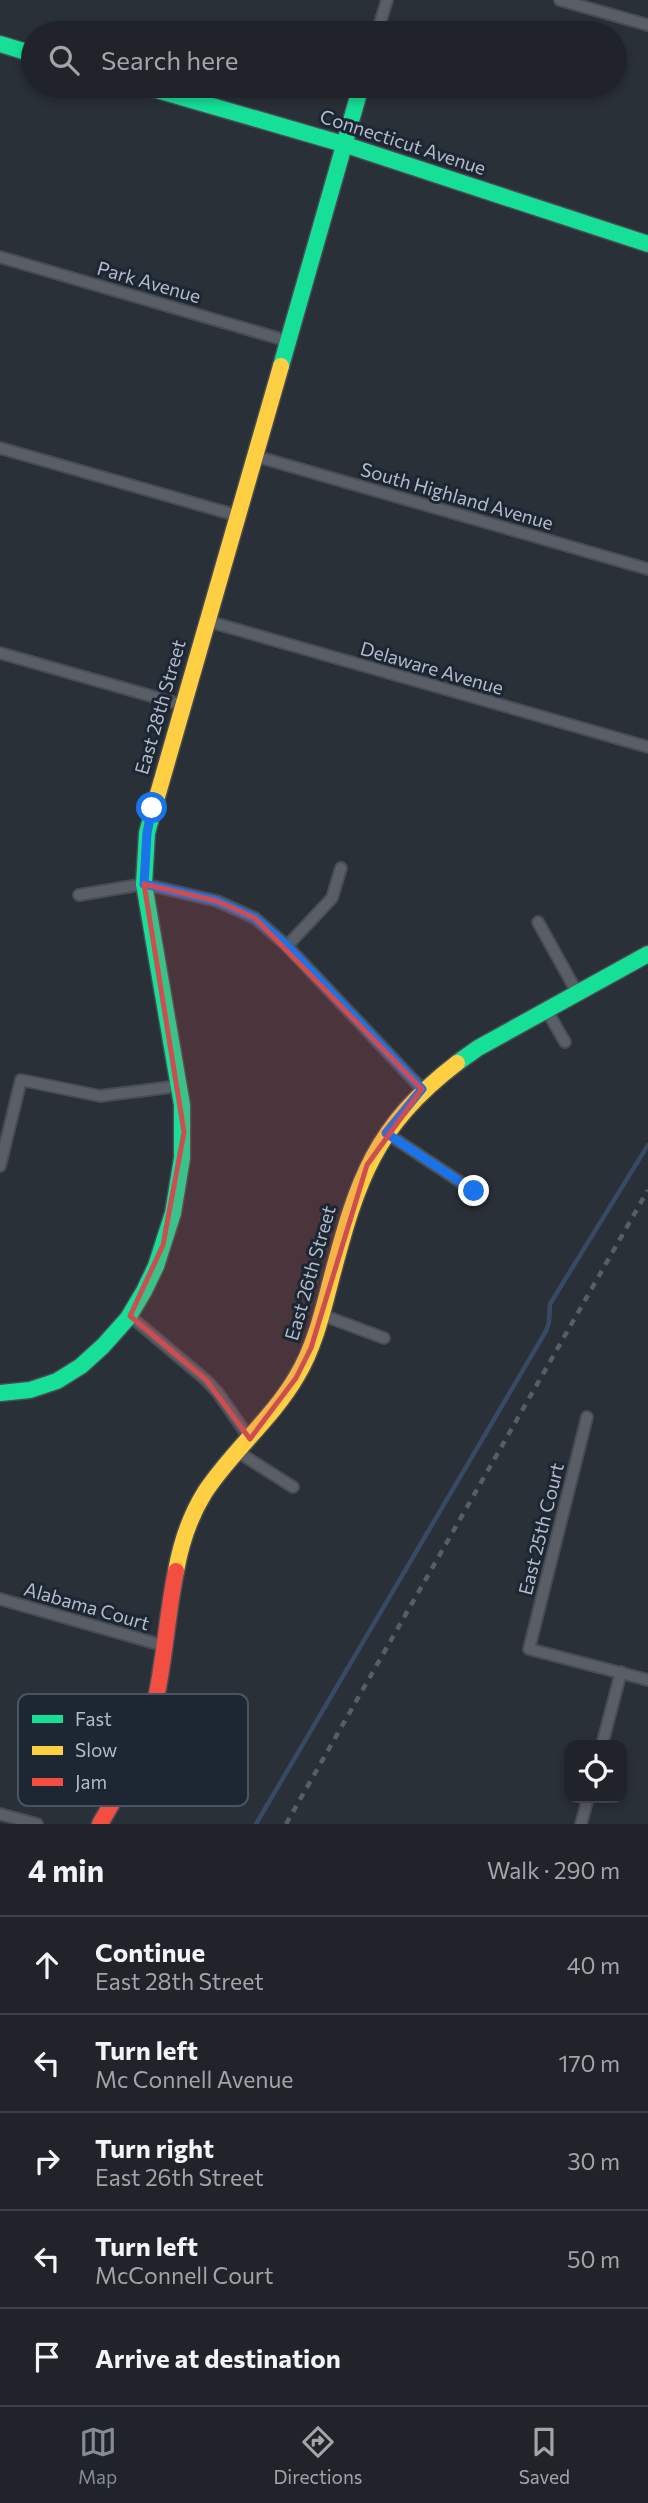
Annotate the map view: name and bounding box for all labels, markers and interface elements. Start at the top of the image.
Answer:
search box [21,21,627,98]
icon: search [45,41,83,79]
text: Search here [101,44,239,75]
street label: Connecticut Avenue [317,104,489,179]
street label: Park Avenue [95,256,204,307]
street label: South Highland Avenue [358,457,556,534]
street label: Delaware Avenue [358,636,506,699]
street label: East 28th Street [129,637,190,777]
route start [136,792,167,823]
route end [458,1175,489,1206]
street label: East 26th Street [279,1203,340,1343]
street label: East 25th Court [513,1460,568,1597]
street label: Alabama Court [22,1577,153,1634]
legend [18,1694,248,1806]
text: Fast [75,1707,112,1730]
text: Slow [75,1738,117,1761]
map controls [564,1740,627,1803]
button: locate [564,1740,627,1803]
text: Jam [75,1770,107,1793]
text: 4 min [28,1851,104,1888]
text: Walk · 290 m [487,1856,620,1884]
text: Continue [95,1936,205,1967]
icon: ahead [28,1946,66,1984]
text: 40 m [567,1951,620,1979]
text: East 28th Street [95,1967,264,1995]
text: Turn left [95,2034,198,2065]
icon: left [28,2044,66,2082]
text: 170 m [559,2049,620,2077]
text: Mc Connell Avenue [95,2065,293,2093]
text: Turn right [95,2132,214,2163]
icon: right [28,2142,66,2180]
text: 30 m [567,2147,620,2175]
text: East 26th Street [95,2163,264,2191]
text: Turn left [95,2230,198,2261]
icon: left [28,2240,66,2278]
text: 50 m [567,2245,620,2273]
text: McConnell Court [95,2261,273,2289]
icon: arrive [28,2338,66,2376]
text: Arrive at destination [95,2342,341,2373]
tab: Map [78,2423,117,2488]
tab: Directions [273,2423,363,2488]
tab: Saved [519,2423,570,2488]

